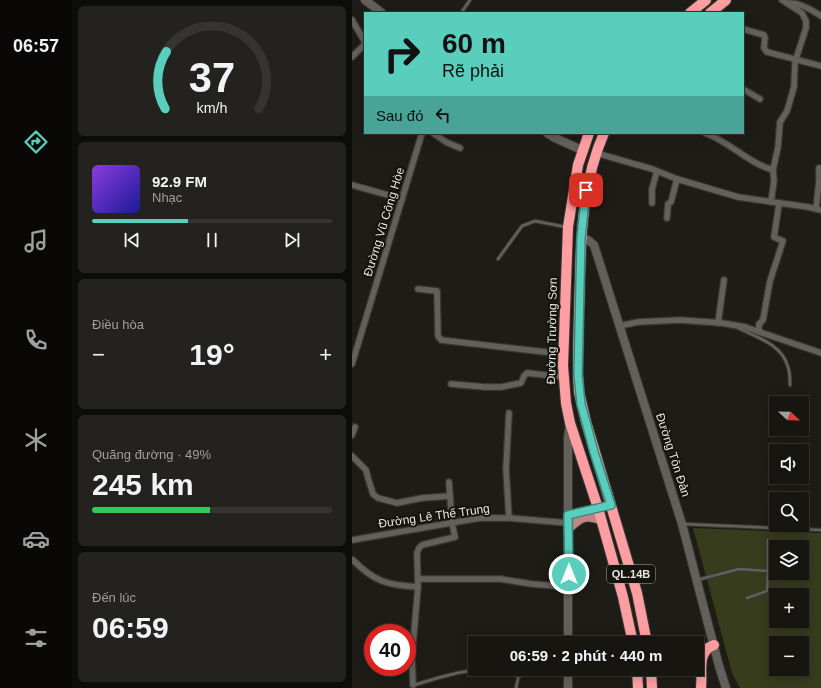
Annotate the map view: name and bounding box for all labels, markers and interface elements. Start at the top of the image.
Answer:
icon: right [376,28,428,80]
text: 60 m [442,28,506,59]
text: 06:57 [13,36,59,56]
text: 37 [189,54,235,101]
text: Rẽ phải [442,61,504,81]
text: km/h [197,100,228,116]
icon: left [432,104,454,126]
text: Sau đó [376,107,424,124]
icon: directions [22,128,50,156]
street label: Đường Vũ Công Hòe [361,165,407,278]
text: 92.9 FM [152,173,207,190]
pin [569,173,603,207]
icon: arrive [575,179,597,201]
text: Nhạc [152,190,182,205]
icon: music [22,227,50,255]
icon: previous [121,229,143,251]
icon: pause [201,229,223,251]
icon: next [281,229,303,251]
street label: Đường Trường Sơn [544,277,560,385]
text: Điều hòa [92,317,144,332]
icon: phone [22,326,50,354]
text: 19° [189,338,235,371]
text: − [92,342,105,367]
text: + [319,342,332,367]
north arrow [769,396,809,436]
map controls [769,396,809,676]
street label: Đường Tôn Đản [653,411,693,499]
icon: climate [22,426,50,454]
button: sound [769,444,809,484]
text: Quãng đường · 49% [92,447,211,462]
text: 245 km [92,468,194,501]
button: search [769,492,809,532]
street label: Đường Lê Thế Trung [377,501,491,531]
icon: car [22,525,50,553]
button: layers [769,540,809,580]
position arrow [548,553,590,595]
road number: QL.14B [607,565,655,583]
button: + [769,588,809,628]
text: Đến lúc [92,590,136,605]
text: 06:59 [92,611,169,644]
icon: filters [22,624,50,652]
speed limit sign: 40 [364,624,416,676]
button: − [769,636,809,676]
text: 06:59 · 2 phút · 440 m [510,647,662,664]

